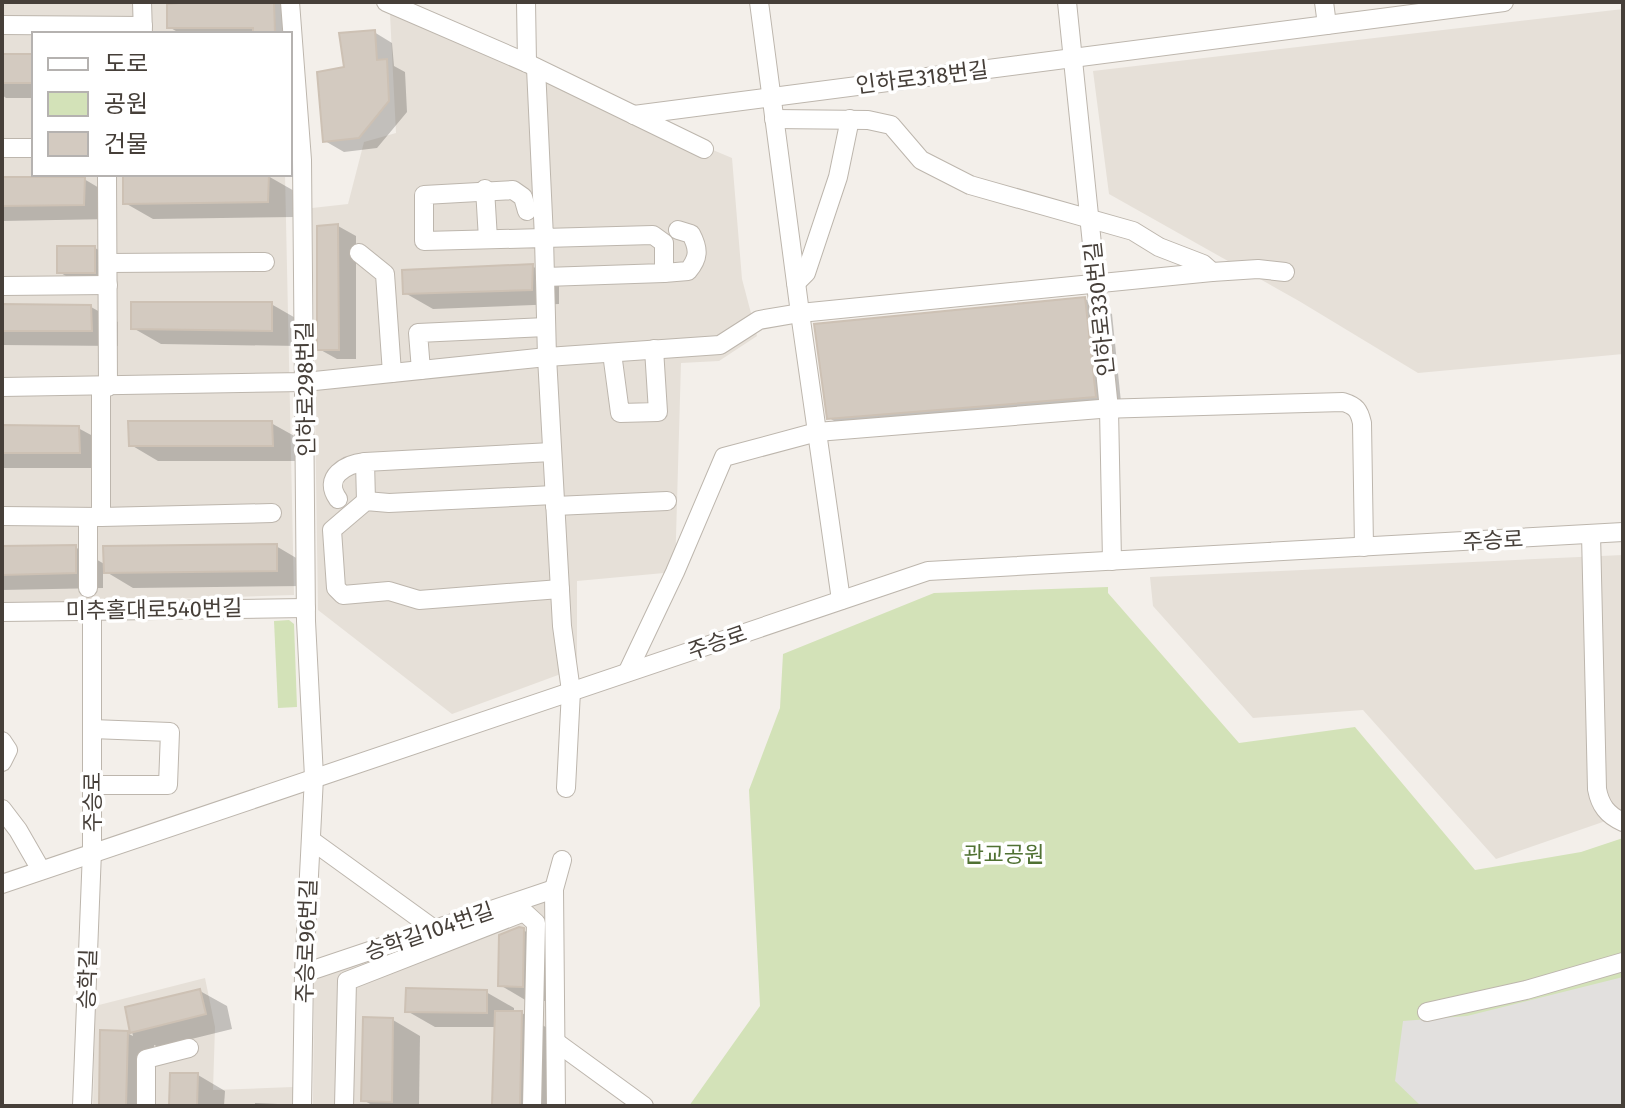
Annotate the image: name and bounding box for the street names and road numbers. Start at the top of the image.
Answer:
street label: 인하로318번길 [854,56,990,99]
street label: 인하로330번길 [1079,240,1120,378]
street label: 인하로298번길 [291,321,320,457]
street label: 주승로 [1462,525,1524,556]
street label: 미추홀대로540번길 [65,594,243,625]
street label: 주승로 [684,620,750,665]
street label: 주승로 [79,772,106,832]
street label: 주승로96번길 [291,878,322,1004]
street label: 승학길104번길 [361,897,497,966]
street label: 승학길 [73,948,102,1010]

